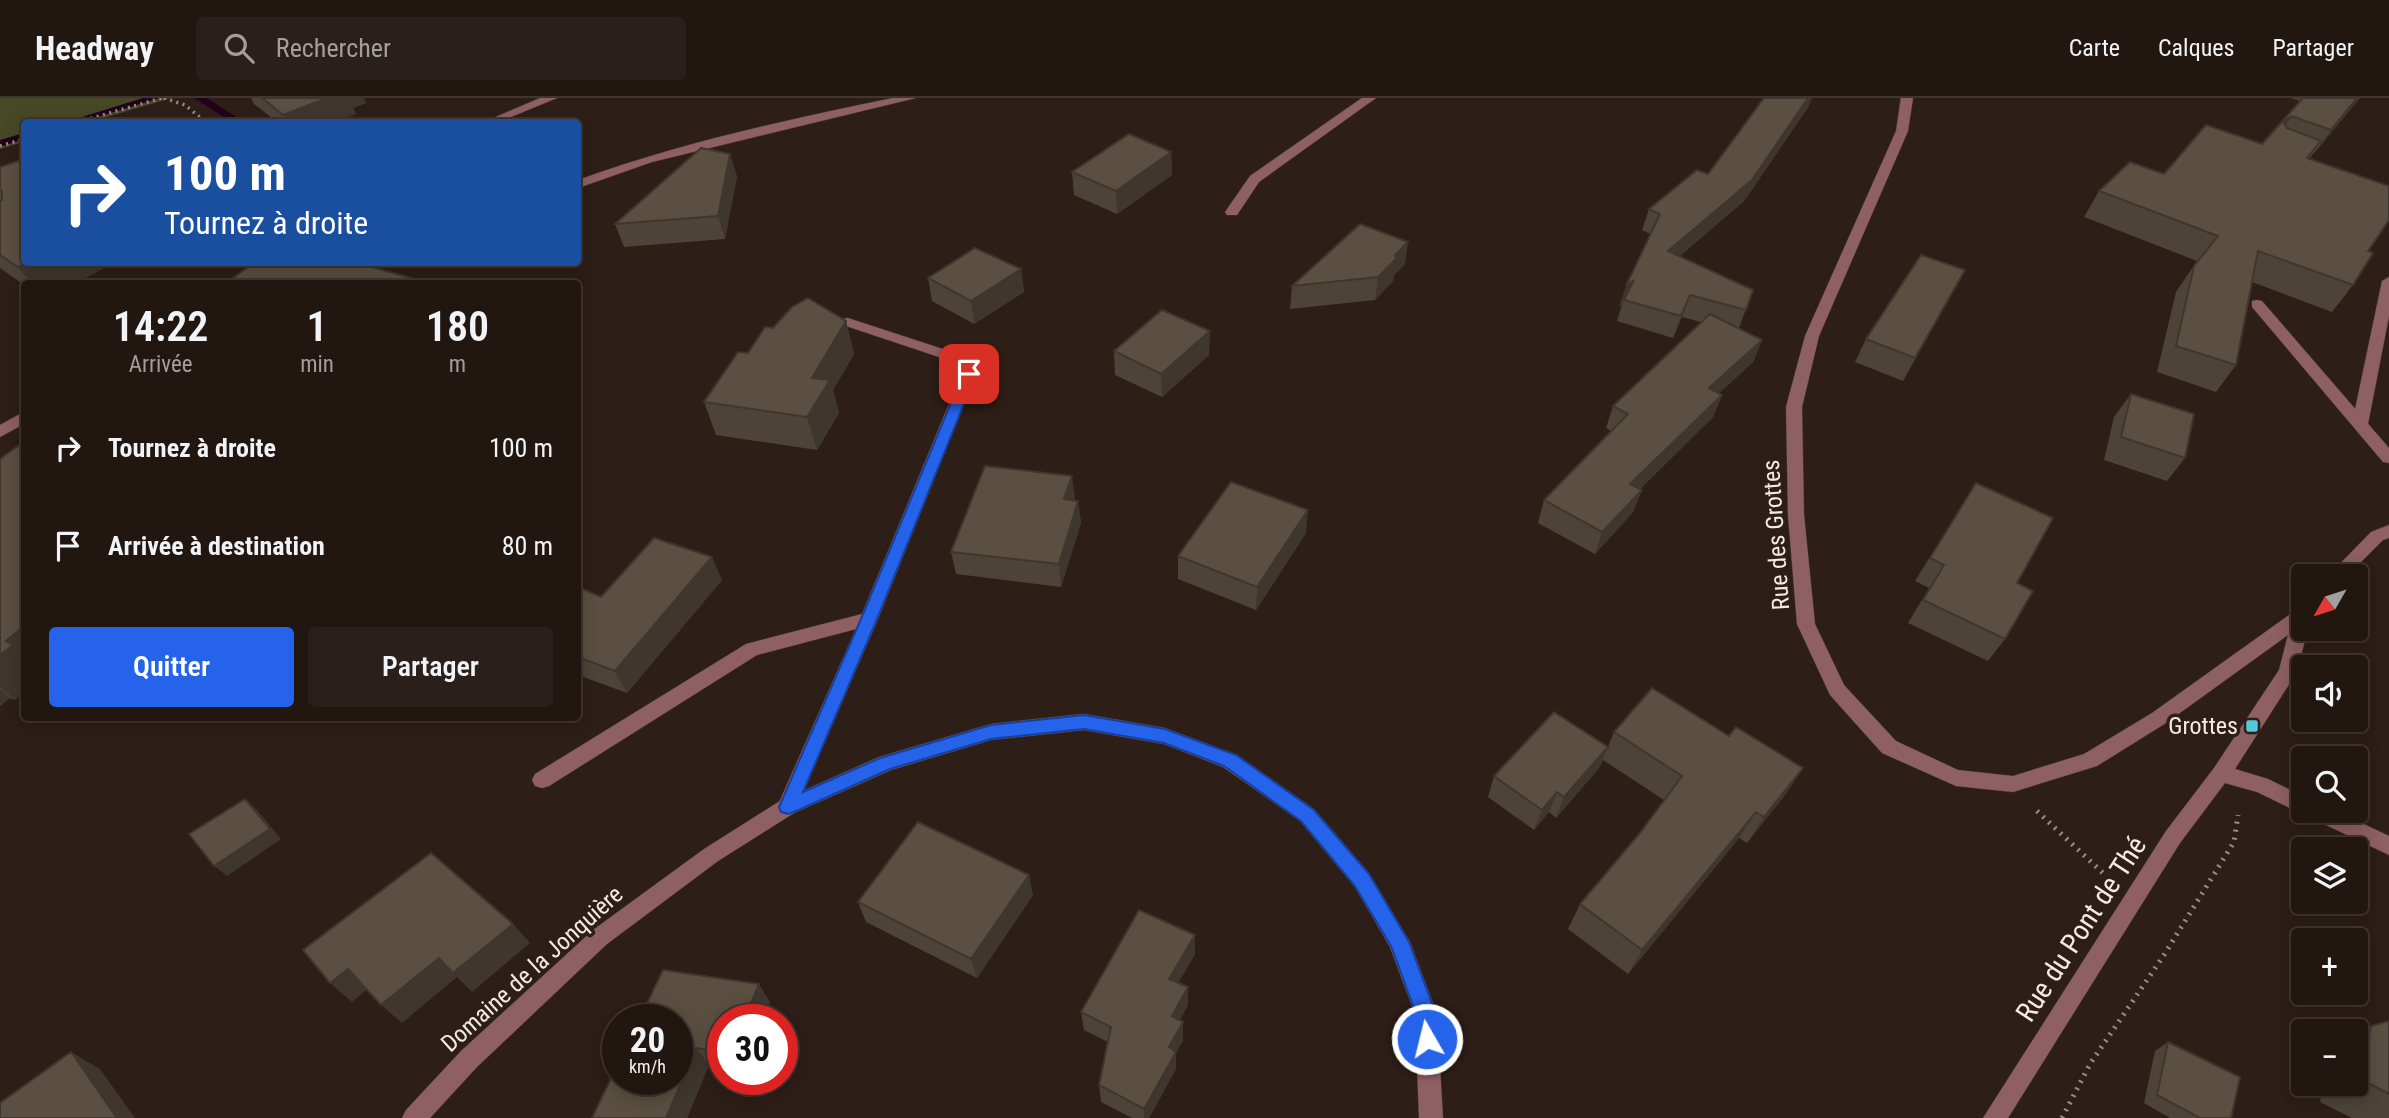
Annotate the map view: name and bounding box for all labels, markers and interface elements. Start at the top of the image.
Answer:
search box [196,17,686,80]
text: Headway [35,29,154,68]
icon: search [220,29,258,67]
text: Rechercher [276,33,391,63]
text: Carte [2069,34,2120,62]
text: Calques [2158,34,2234,62]
text: Partager [2272,34,2354,62]
text: 100 m [164,145,286,202]
icon: right [49,147,140,238]
text: Tournez à droite [164,204,368,242]
text: 14:22 [113,302,208,351]
text: 1 [307,302,328,351]
text: 180 [426,302,489,351]
pin [939,344,999,404]
text: Arrivée [129,351,193,378]
text: min [300,351,334,378]
text: m [449,351,466,378]
icon: arrive [950,355,988,393]
icon: right [49,429,87,467]
text: Tournez à droite [108,433,276,463]
text: 100 m [489,433,553,463]
street label: Rue des Grottes [1757,459,1795,611]
icon: arrive [49,527,87,565]
text: Arrivée à destination [108,531,325,561]
text: 80 m [502,531,553,561]
north arrow [2291,564,2368,640]
map controls [2291,564,2368,1096]
button: Quitter [49,627,294,707]
button: Partager [308,627,553,707]
button: sound [2291,655,2368,732]
place label: Grottes [2168,712,2238,740]
marker: Grottes [2244,718,2260,734]
button: search [2291,746,2368,823]
street label: Rue du Pont de Thé [2009,830,2153,1028]
button: layers [2291,837,2368,914]
street label: Domaine de la Jonquière [436,880,628,1058]
button: + [2291,928,2368,1005]
position arrow [1390,1002,1464,1076]
speed limit sign: 30 [707,1004,798,1095]
button: − [2291,1019,2368,1096]
text: 20 [630,1020,665,1061]
text: km/h [629,1056,666,1077]

